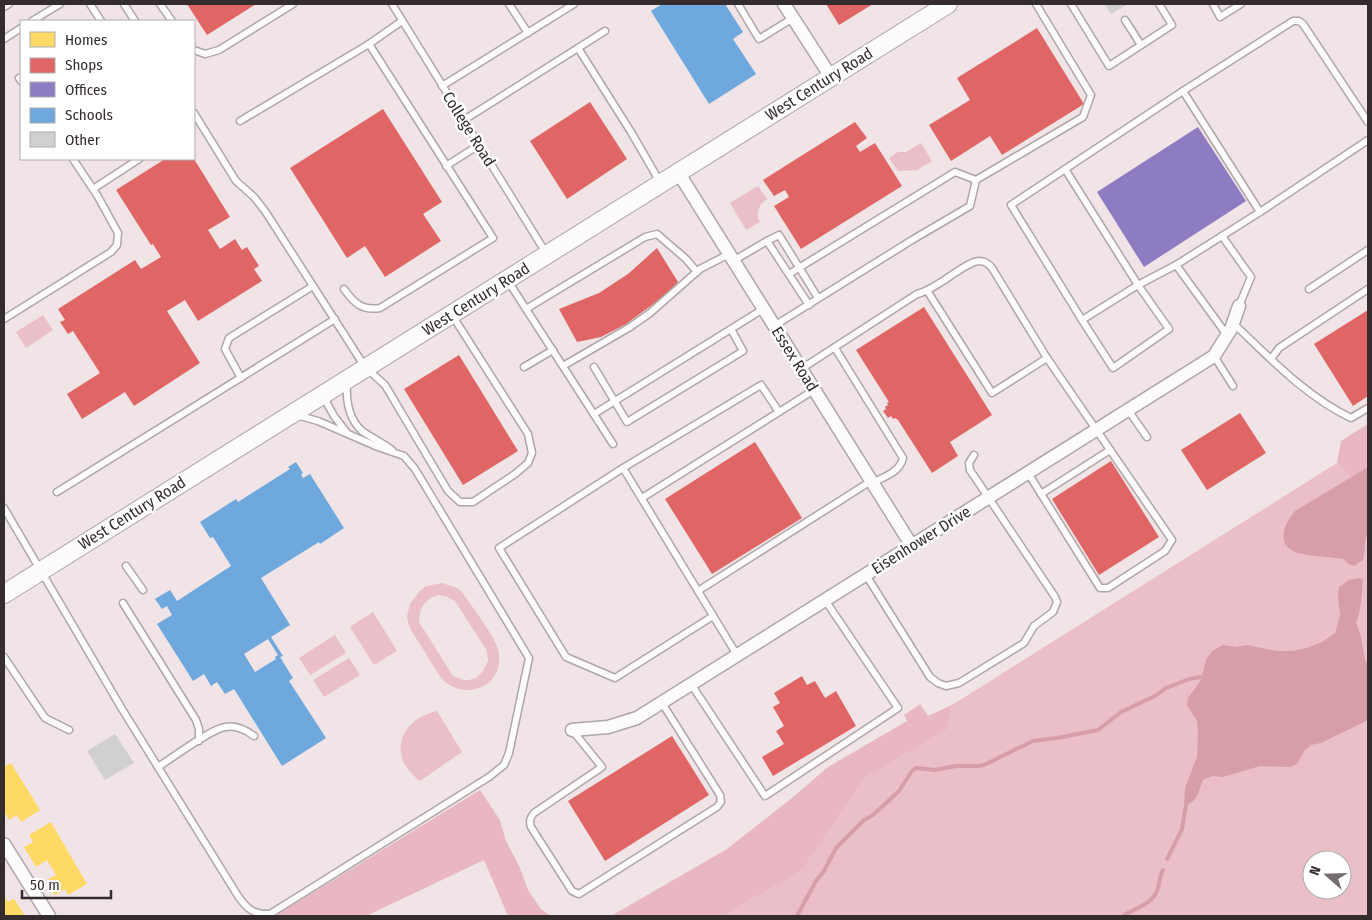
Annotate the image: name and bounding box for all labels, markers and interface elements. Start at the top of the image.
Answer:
legend [20,20,195,160]
text: Homes [65,31,107,49]
street label: West Century Road [762,43,876,125]
text: Shops [65,56,103,74]
text: Offices [65,81,107,99]
street label: College Road [439,88,499,170]
text: Schools [65,106,113,124]
text: Other [65,131,101,149]
street label: West Century Road [419,258,533,340]
street label: Essex Road [768,323,822,395]
street label: West Century Road [75,472,189,554]
street label: Eisenhower Drive [868,502,974,578]
north arrow [1302,850,1352,900]
text: N [1306,864,1325,878]
scale bar [22,868,111,900]
text: 50 m [30,876,60,894]

